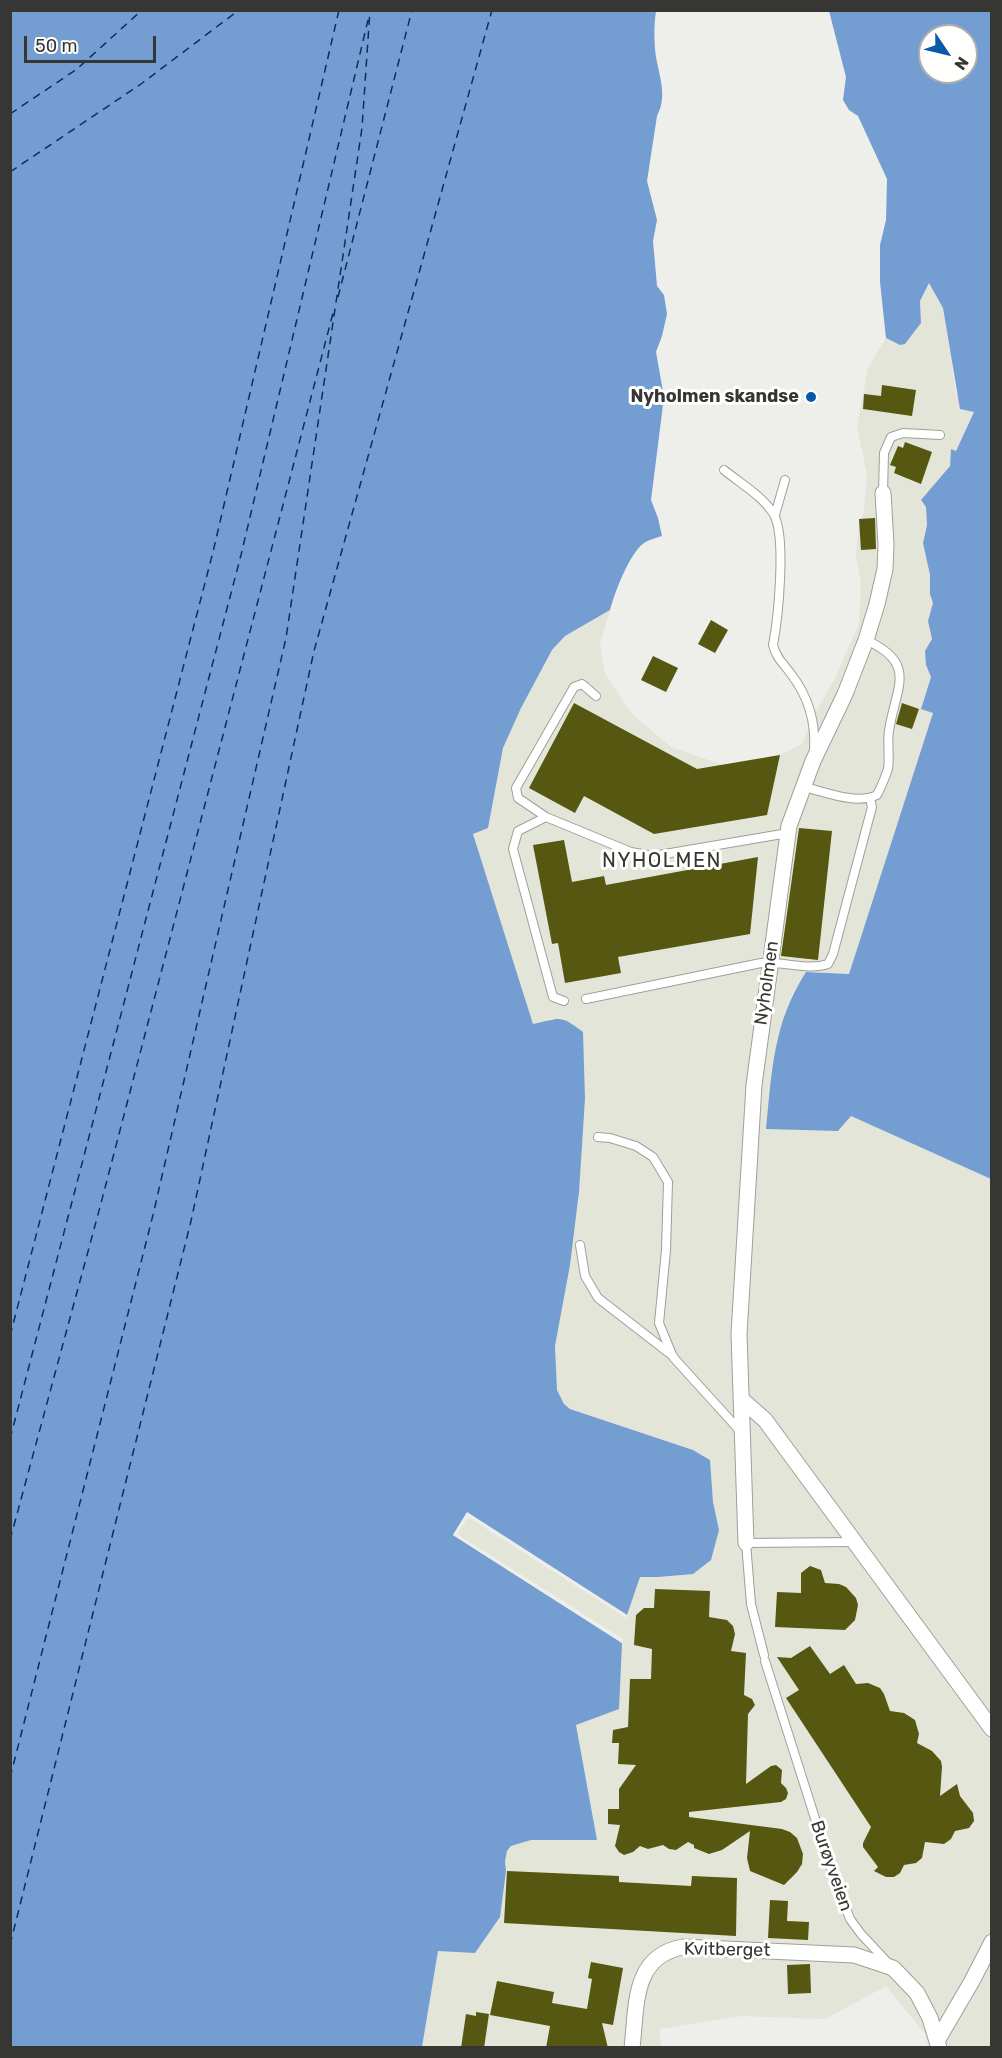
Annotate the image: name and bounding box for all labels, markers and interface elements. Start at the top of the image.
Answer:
scale bar [27,24,159,62]
north arrow [918,24,978,84]
text: 50 m [35,35,78,57]
text: N [950,53,973,74]
place label: Nyholmen skandse [630,386,799,408]
marker: Nyholmen skandse [804,390,818,404]
district label: NYHOLMEN [602,849,722,873]
street label: Nyholmen [750,939,784,1027]
street label: Burøyveien [805,1818,857,1914]
street label: Kvitberget [684,1938,770,1962]

